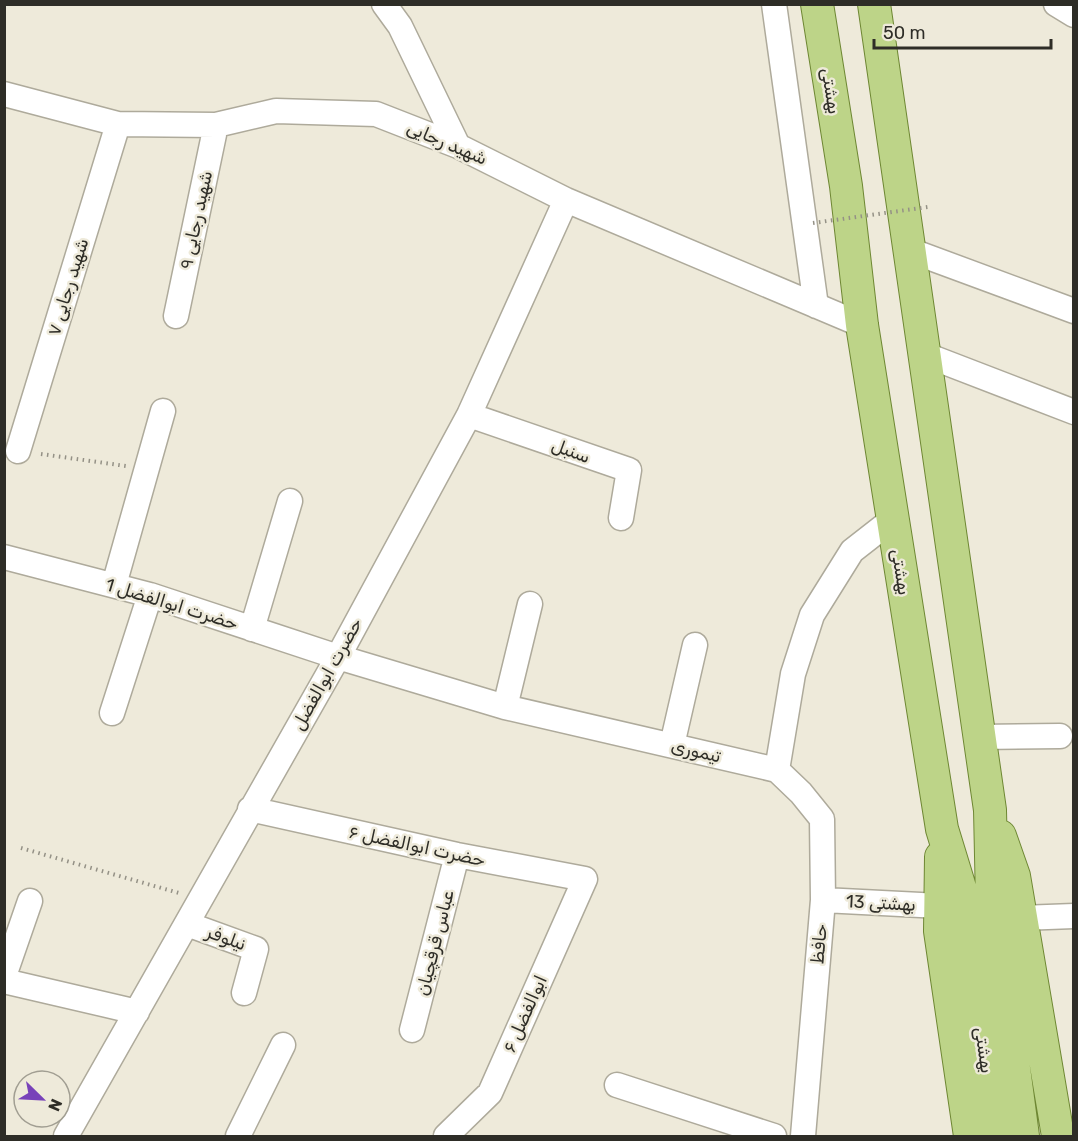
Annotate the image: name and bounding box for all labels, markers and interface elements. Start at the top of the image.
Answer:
scale bar [874,12,1051,50]
text: 50 m [883,22,926,44]
street label: بهشتی [816,66,846,116]
street label: شهید رجایی [403,116,491,170]
street label: شهید رجایی ۹ [175,169,217,271]
street label: شهید رجایی ۷ [43,235,93,339]
street label: سنبل [549,434,593,468]
street label: بهشتی [886,547,916,597]
street label: حضرت ابوالفضل 1 [103,573,241,635]
street label: حضرت ابوالفضل [287,614,367,734]
street label: تیموری [669,735,723,767]
street label: حضرت ابوالفضل ۶ [347,821,487,871]
street label: عباس قرقچیان [411,888,459,998]
street label: بهشتی 13 [846,890,916,916]
street label: نیلوفر [202,920,249,955]
street label: حافظ [806,923,832,965]
street label: ابوالفضل ۶ [498,972,552,1056]
street label: بهشتی [970,1025,998,1075]
north arrow [12,1069,72,1129]
text: N [44,1096,66,1114]

